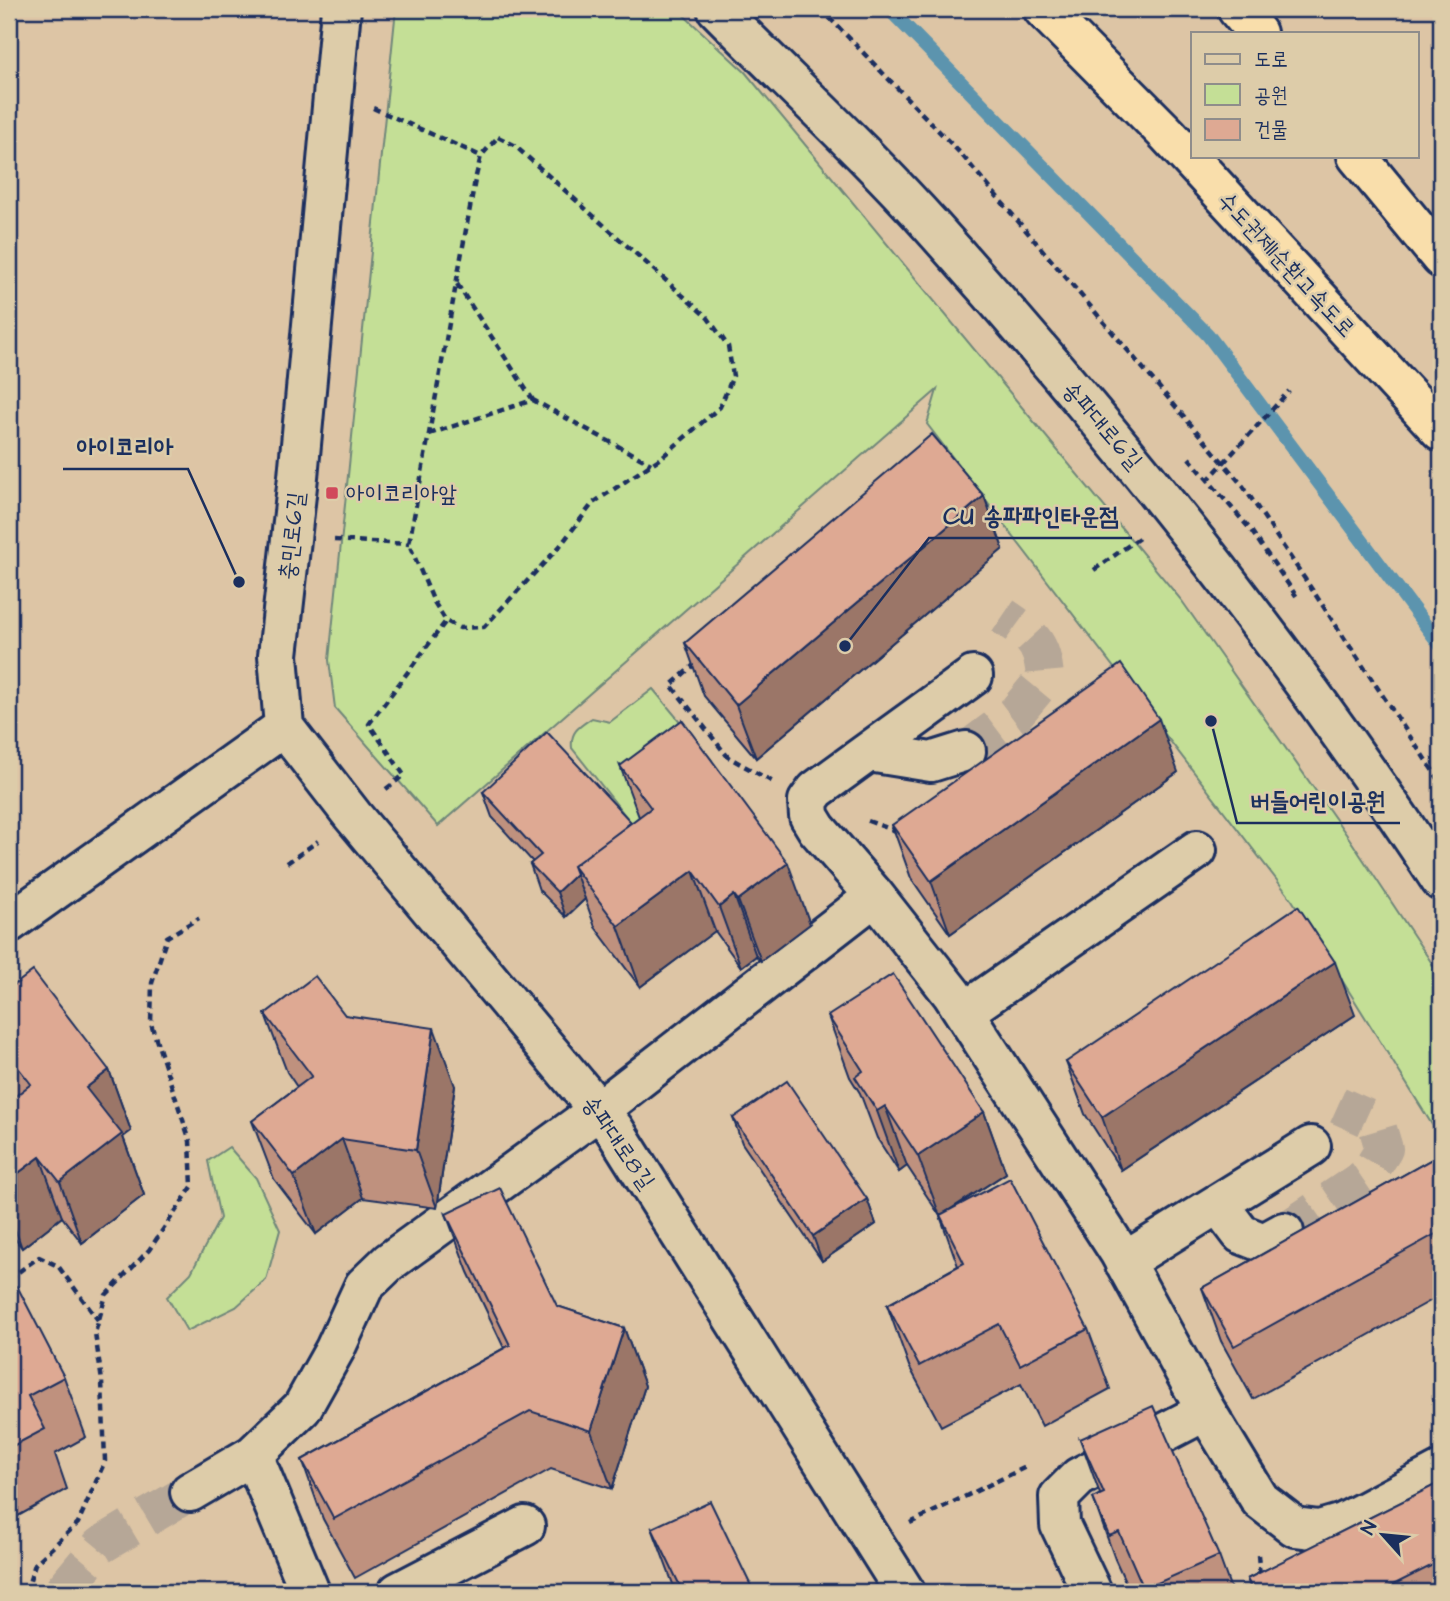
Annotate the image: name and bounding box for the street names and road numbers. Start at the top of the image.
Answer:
street label: 수도권제1순환고속도로 [1210,185,1362,344]
street label: 송파대로6길 [1055,375,1149,477]
street label: 충민로6길 [271,490,313,582]
street label: 송파대로8길 [574,1089,662,1196]

